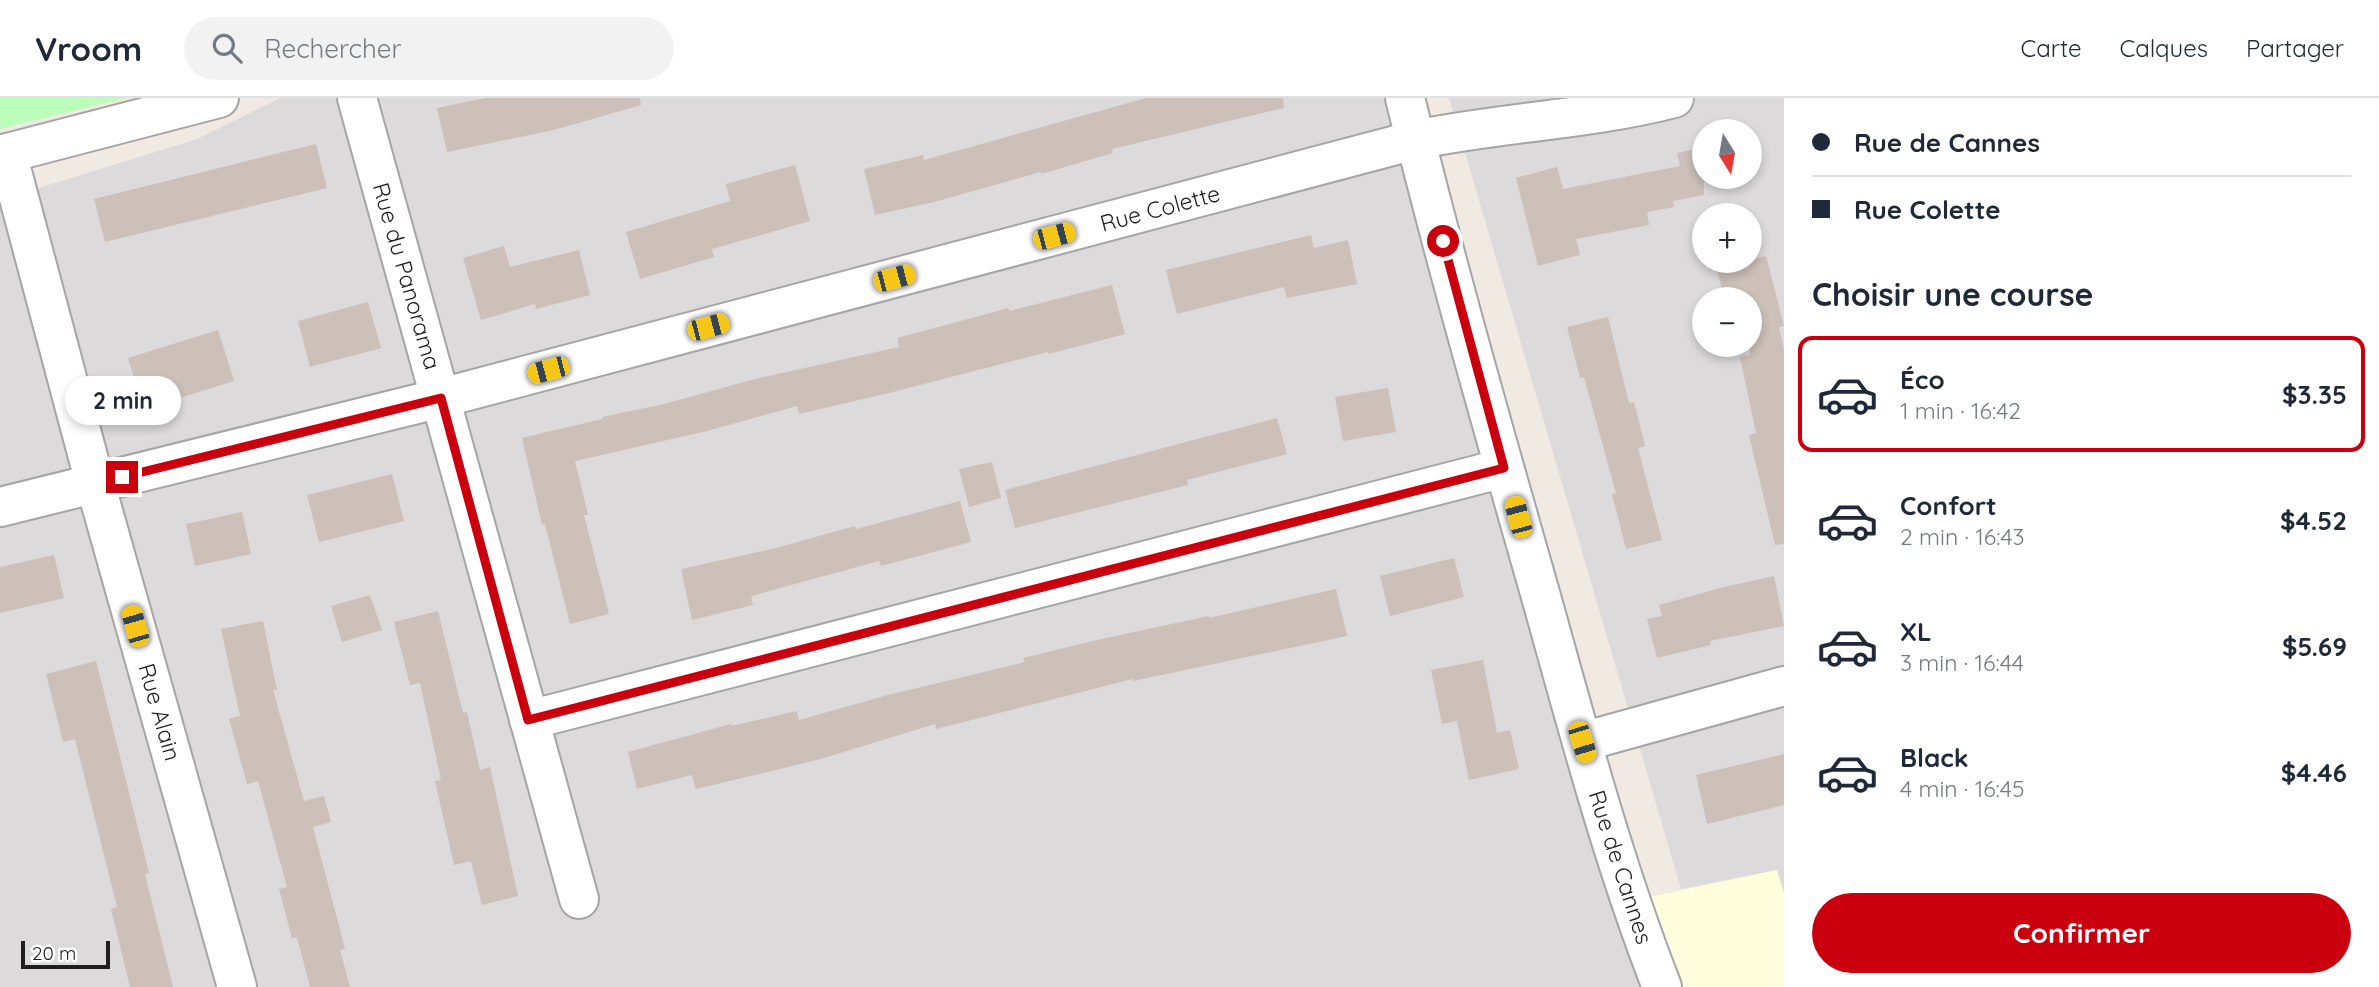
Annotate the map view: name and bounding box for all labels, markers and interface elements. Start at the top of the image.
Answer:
search box [184,17,674,80]
text: Vroom [35,28,142,69]
icon: search [208,29,246,67]
text: Rechercher [264,32,401,65]
text: Carte [2020,33,2082,63]
text: Calques [2120,33,2208,63]
text: Partager [2246,33,2344,63]
north arrow [1692,119,1762,189]
map controls [1692,119,1762,357]
text: Rue de Cannes [1854,126,2040,159]
street label: Rue Colette [1097,178,1223,238]
street label: Rue du Panorama [366,179,448,373]
text: Rue Colette [1854,193,2001,226]
button: + [1692,203,1762,273]
car [1031,220,1078,252]
route start [1427,225,1459,257]
car [871,262,918,294]
text: Choisir une course [1812,274,2093,314]
button: − [1692,287,1762,357]
car [685,311,732,343]
car [525,354,572,386]
icon: car [1816,363,1879,426]
text: Éco [1900,363,1945,396]
callout: 2 min [64,376,180,424]
text: $3.35 [2282,378,2347,411]
text: 2 min [93,386,153,415]
text: 1 min · 16:42 [1900,396,2021,425]
route end [106,461,138,493]
icon: car [1816,489,1879,552]
text: Confort [1900,489,1997,522]
car [1503,494,1534,540]
text: $4.52 [2280,504,2347,537]
text: 2 min · 16:43 [1900,522,2025,551]
car [120,603,151,649]
icon: car [1816,615,1879,678]
text: XL [1900,615,1932,648]
text: $5.69 [2282,630,2347,663]
text: 3 min · 16:44 [1900,648,2024,677]
street label: Rue Alain [132,660,188,764]
car [1566,719,1599,765]
icon: car [1816,741,1879,804]
text: Black [1900,741,1969,774]
text: $4.46 [2281,756,2347,789]
text: 4 min · 16:45 [1900,774,2025,803]
street label: Rue de Cannes [1582,786,1660,948]
button: Confirmer [1812,893,2351,973]
scale bar [21,938,110,970]
text: 20 m [32,941,76,965]

